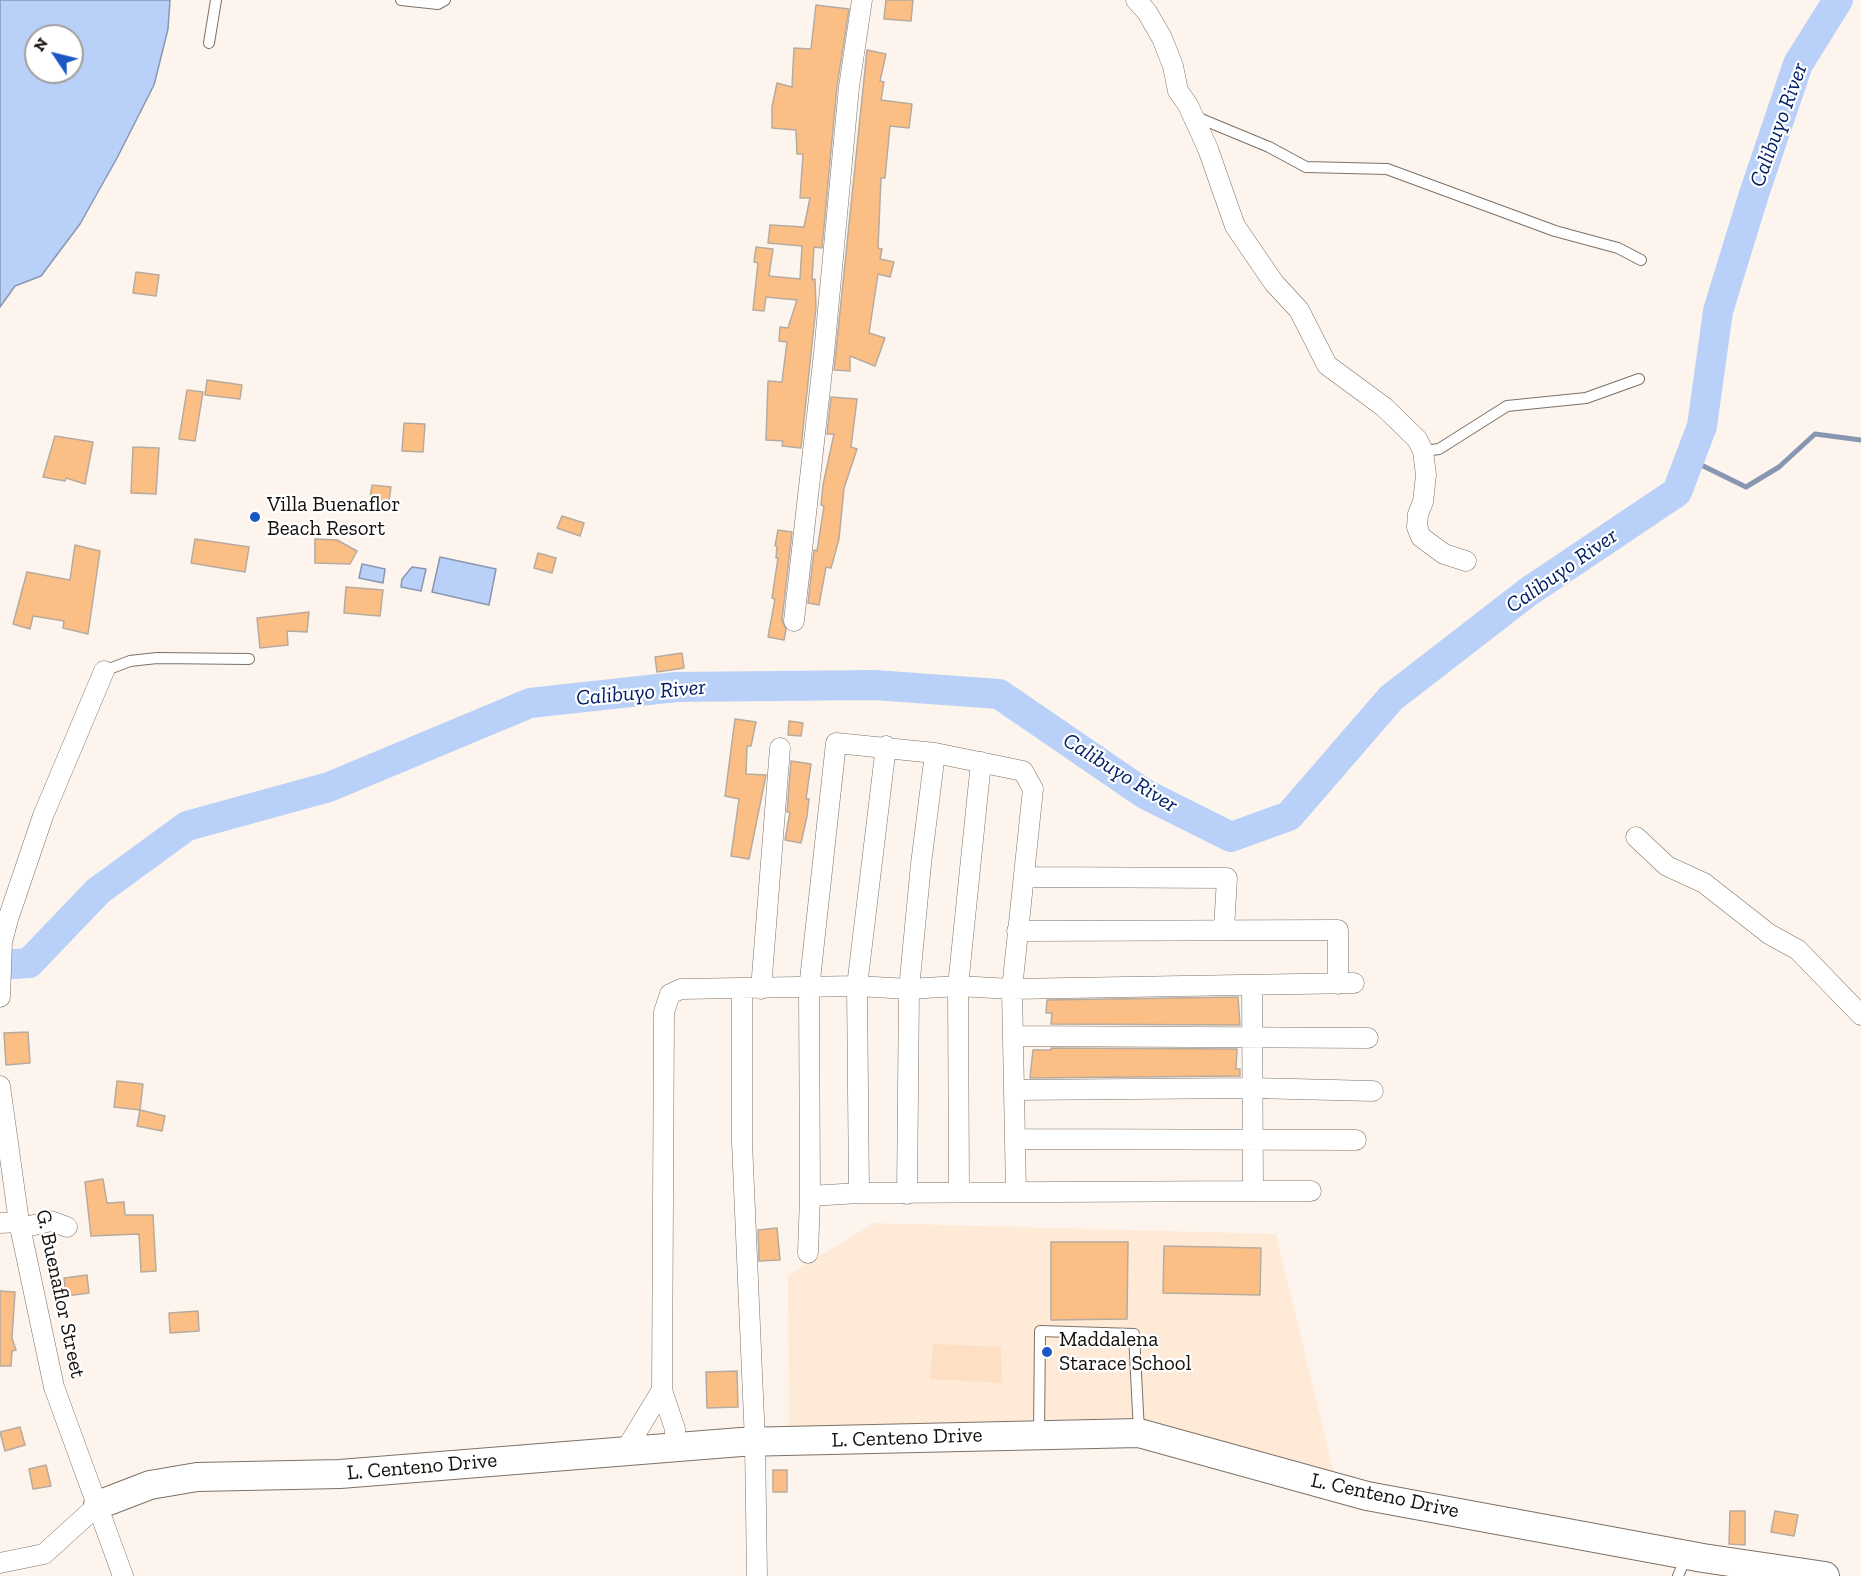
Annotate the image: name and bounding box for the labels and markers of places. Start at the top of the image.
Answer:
place label: Villa Buenaflor Beach Resort [267,492,400,542]
marker: Villa Buenaflor Beach Resort [248,510,262,524]
place label: Maddalena Starace School [1059,1327,1191,1377]
marker: Maddalena Starace School [1040,1345,1054,1359]

